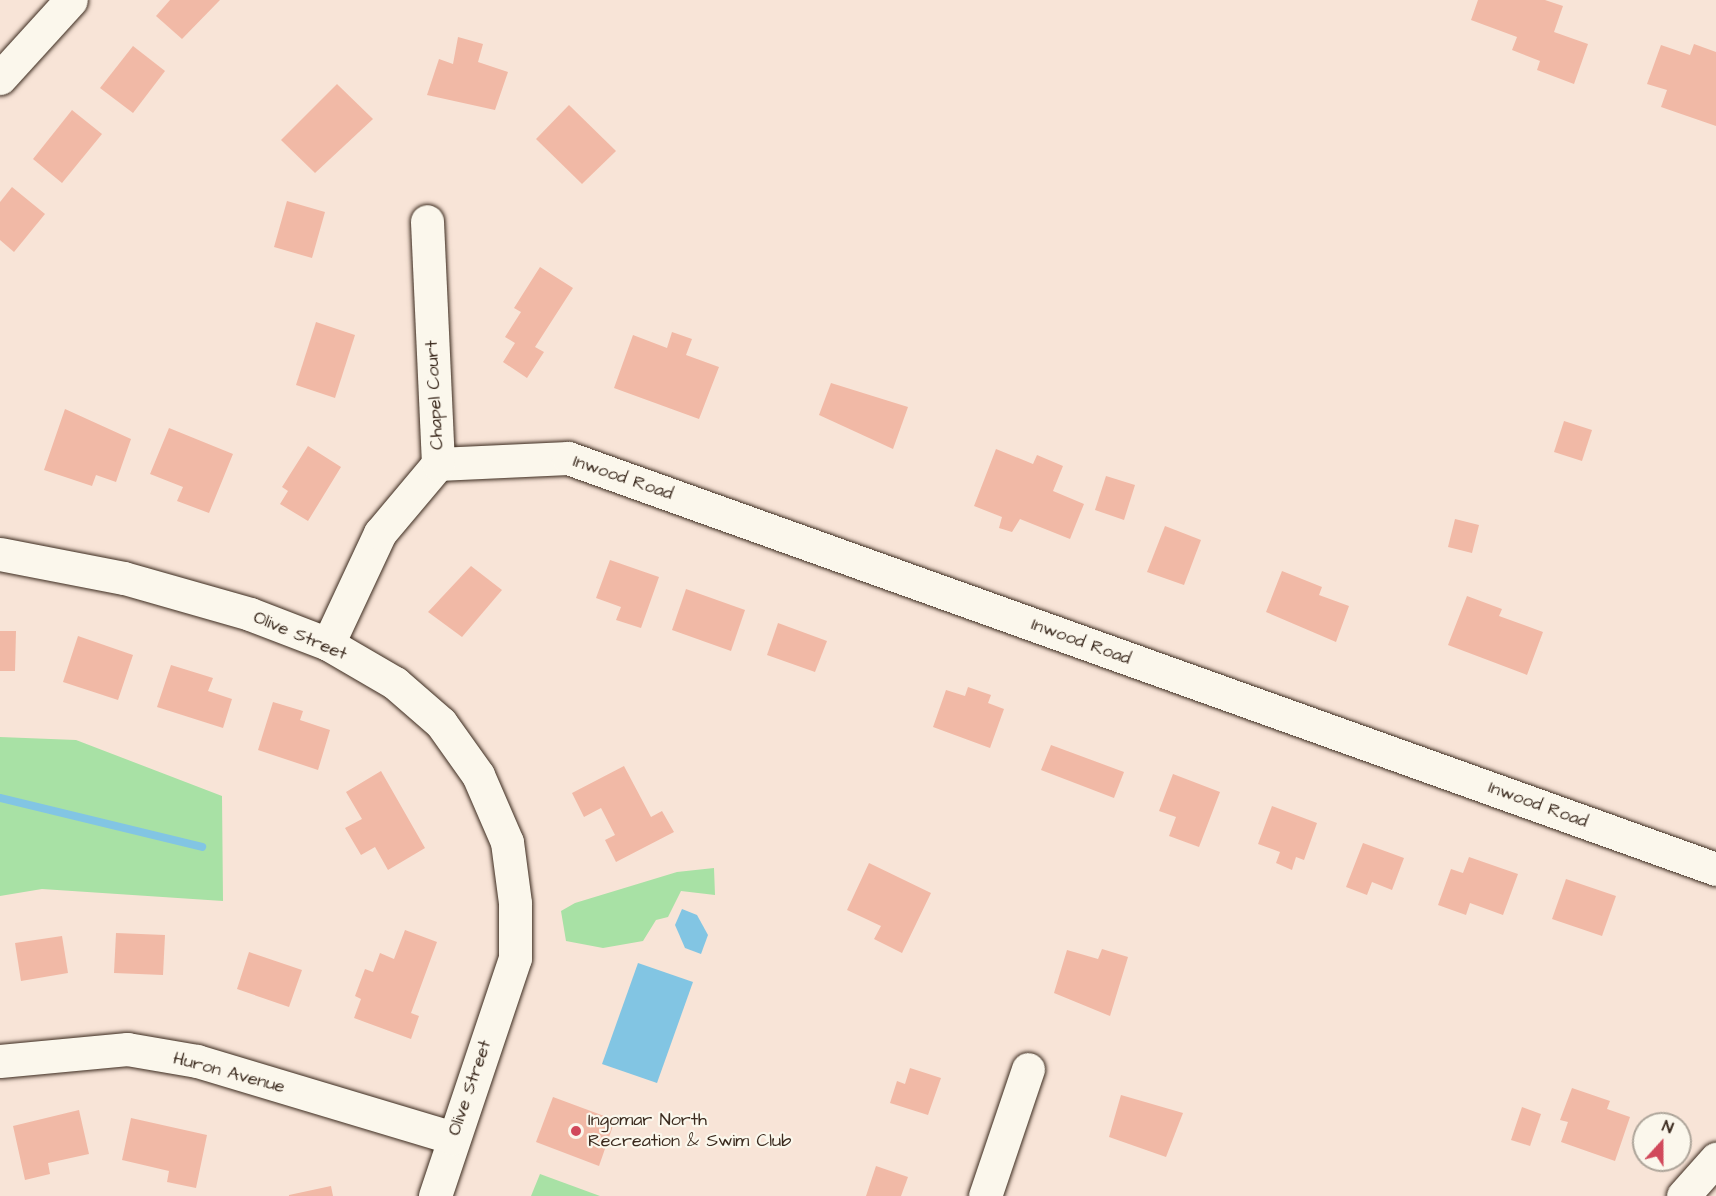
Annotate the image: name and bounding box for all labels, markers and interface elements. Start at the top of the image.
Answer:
street label: Chapel Court [421,340,449,450]
street label: Inwood Road [570,451,676,505]
street label: Olive Street [250,607,350,665]
street label: Inwood Road [1028,614,1134,670]
street label: Inwood Road [1485,777,1591,833]
street label: Olive Street [444,1037,496,1139]
street label: Huron Avenue [171,1048,287,1098]
place label: Ingomar North Recreation & Swim Club [588,1110,791,1152]
north arrow [1632,1112,1692,1172]
text: N [1659,1115,1676,1139]
marker: Ingomar North Recreation & Swim Club [569,1124,583,1138]

